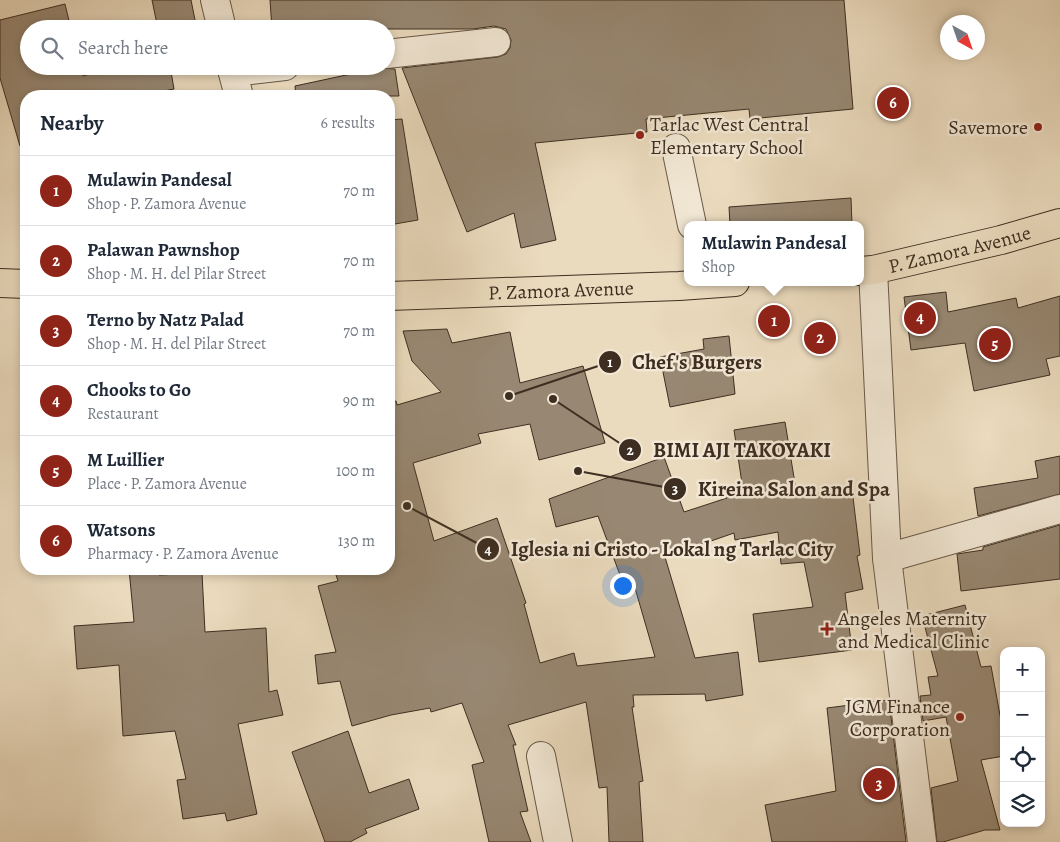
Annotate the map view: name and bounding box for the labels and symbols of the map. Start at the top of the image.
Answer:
north arrow [940,15,985,60]
pin: 6 [877,84,909,122]
place label: Tarlac West Central Elementary School [650,111,809,161]
place label: Savemore [948,114,1028,141]
marker: Savemore [1032,121,1044,133]
marker: Tarlac West Central Elementary School [634,129,646,141]
street label: P. Zamora Avenue [886,219,1034,280]
street label: P. Zamora Avenue [488,275,634,307]
pin: 4 [904,299,936,337]
pin: 1 [758,302,790,340]
pin: 2 [804,319,836,357]
pin: 5 [979,325,1011,363]
callout: Chef's Burgers [597,344,772,380]
text: Chef's Burgers [632,348,762,376]
text: 1 [607,352,613,372]
callout: BIMI AJI TAKOYAKI [618,432,841,468]
text: BIMI AJI TAKOYAKI [653,436,831,464]
text: 2 [626,440,634,460]
callout: Kireina Salon and Spa [663,471,900,507]
text: Kireina Salon and Spa [698,475,891,503]
text: 3 [672,479,678,499]
callout: Iglesia ni Cristo - Lokal ng Tarlac City [475,531,844,567]
text: Iglesia ni Cristo - Lokal ng Tarlac City [511,535,835,563]
text: 4 [484,539,492,559]
your location [610,573,636,599]
place label: Angeles Maternity and Medical Clinic [837,605,989,655]
marker: Angeles Maternity and Medical Clinic [820,622,834,636]
place label: JGM Finance Corporation [845,693,950,743]
marker: JGM Finance Corporation [954,711,966,723]
pin: 3 [863,765,895,803]

